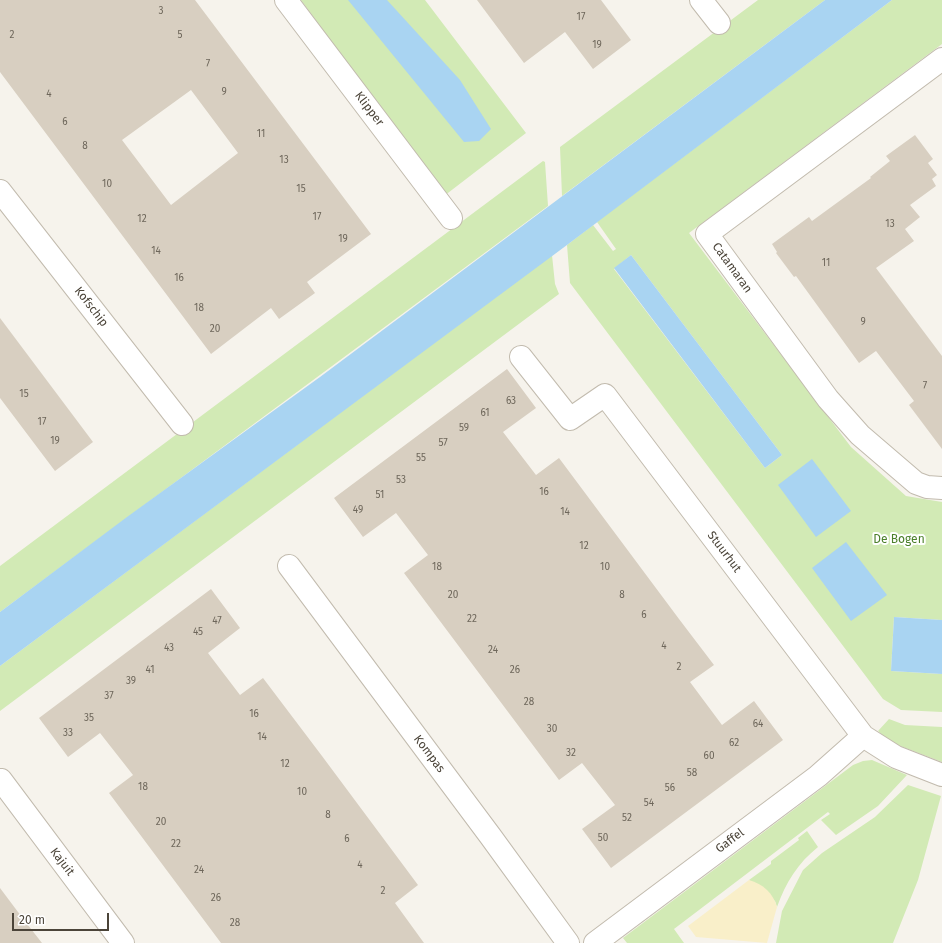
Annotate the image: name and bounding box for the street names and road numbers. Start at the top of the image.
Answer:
street label: Klipper [351,89,387,129]
street label: Catamaran [709,240,755,296]
street label: Kofschip [71,284,111,330]
street label: Stuurhut [704,529,744,575]
street label: Kompas [410,732,448,776]
street label: Gaffel [713,826,747,856]
street label: Kajuit [47,845,77,879]

